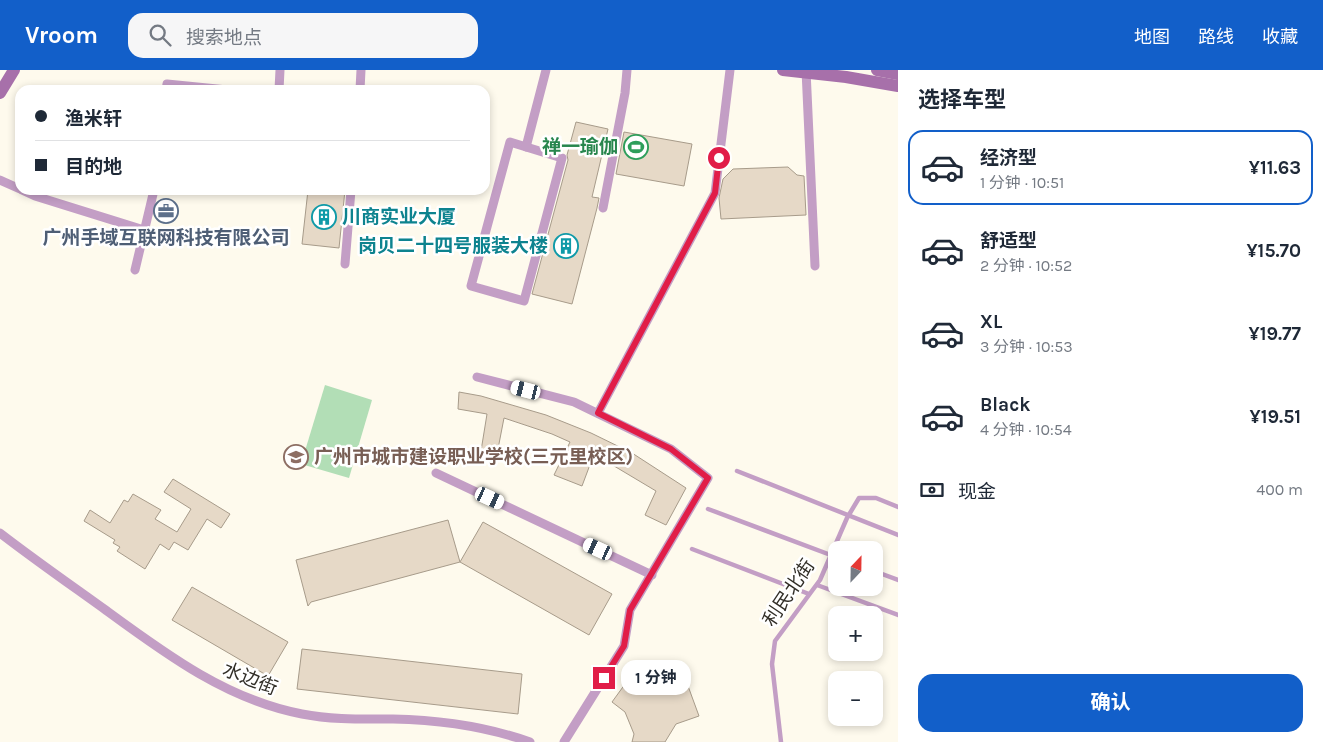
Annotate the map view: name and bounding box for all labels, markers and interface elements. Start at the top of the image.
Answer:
search box [128,13,478,58]
text: Vroom [25,21,98,49]
icon: search [146,21,174,49]
text: 地图 [1134,26,1170,48]
text: 路线 [1198,26,1234,48]
text: 收藏 [1262,26,1298,48]
text: 搜索地点 [186,27,262,49]
text: 选择车型 [918,87,1006,113]
text: 渔米轩 [65,108,122,130]
sports icon: 禅一瑜伽 [623,134,649,160]
place label: 禅一瑜伽 [542,136,618,158]
icon: car [920,145,965,190]
route start [708,147,730,169]
text: 经济型 [980,147,1037,169]
text: 目的地 [65,156,122,178]
text: ¥11.63 [1249,157,1301,179]
text: 1 分钟 · 10:51 [980,173,1064,192]
office icon: 广州手域互联网科技有限公司 [153,198,179,224]
building icon: 川商实业大厦 [311,204,337,230]
place label: 川商实业大厦 [342,206,456,228]
place label: 广州手域互联网科技有限公司 [42,227,290,249]
icon: car [920,228,965,273]
text: 舒适型 [980,230,1037,252]
building icon: 岗贝二十四号服装大楼 [553,233,579,259]
place label: 岗贝二十四号服装大楼 [358,235,548,257]
text: ¥15.70 [1246,240,1301,262]
text: 2 分钟 · 10:52 [980,256,1072,275]
icon: car [920,311,965,356]
text: XL [980,311,1002,333]
text: ¥19.77 [1249,323,1301,345]
text: 3 分钟 · 10:53 [980,337,1073,356]
car [509,379,542,401]
icon: car [920,394,965,439]
text: Black [980,394,1031,416]
text: ¥19.51 [1250,406,1301,428]
text: 4 分钟 · 10:54 [980,420,1072,439]
school or university icon: 广州市城市建设职业学校(三元里校区) [283,444,309,470]
place label: 广州市城市建设职业学校(三元里校区) [314,446,633,468]
icon: cash [918,476,946,504]
text: 400 m [1256,480,1303,499]
text: 现金 [958,481,996,503]
car [473,485,506,511]
car [581,536,614,562]
north arrow [828,541,882,596]
map controls [828,541,883,726]
street label: 利民北街 [759,555,819,631]
button: + [828,606,883,661]
street label: 水边街 [219,658,281,700]
callout: 1 分钟 [622,660,692,696]
route end [593,667,615,689]
text: 1 分钟 [635,668,677,687]
button: − [828,671,883,726]
button: 确认 [918,674,1303,732]

